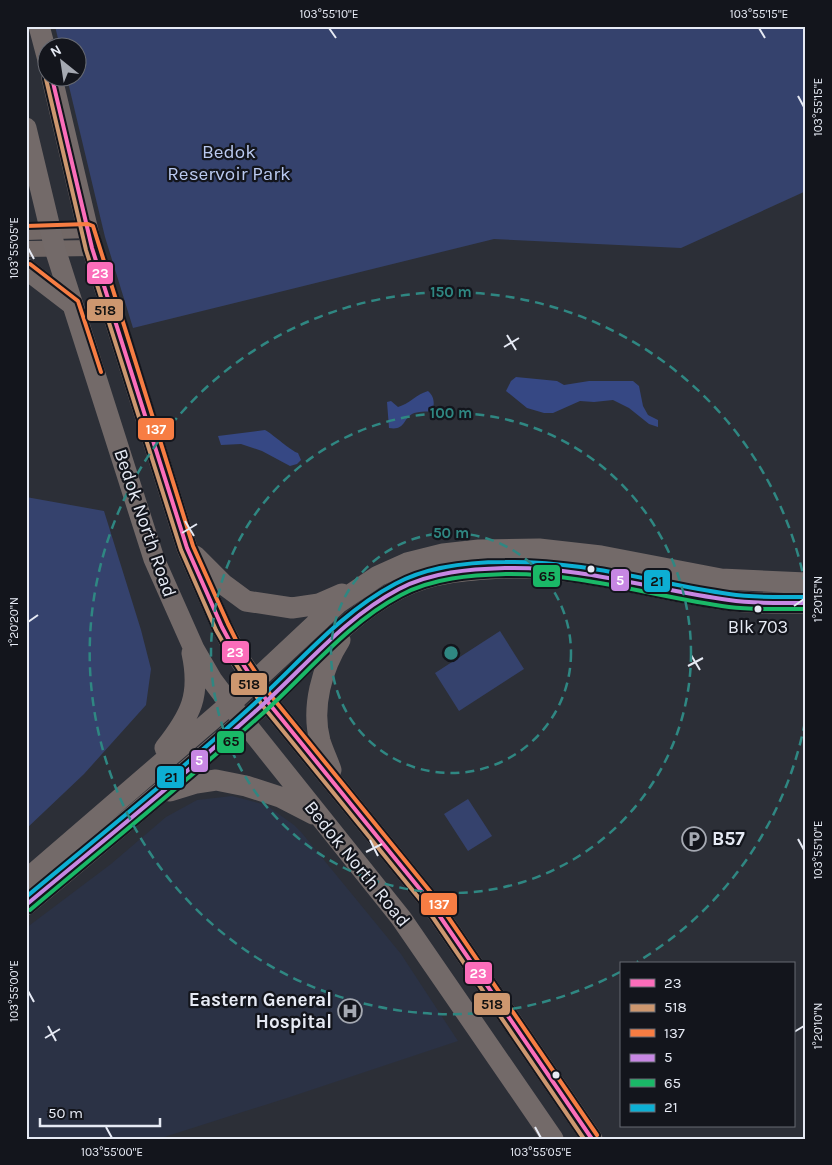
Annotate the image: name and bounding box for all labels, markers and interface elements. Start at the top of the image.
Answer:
text: 103°55'10"E [300,7,358,21]
text: 103°55'15"E [730,7,788,21]
north arrow [38,38,88,88]
text: N [47,41,64,61]
text: 103°55'15"E [811,78,825,136]
park label: Bedok Reservoir Park [167,141,291,185]
text: 103°55'05"E [7,217,21,279]
line badge: 23 [86,261,114,285]
text: 23 [91,265,109,282]
text: 150 m [430,283,472,301]
line badge: 518 [86,298,124,322]
text: 518 [94,302,116,319]
text: 100 m [430,404,472,422]
line badge: 137 [137,417,175,441]
text: 137 [146,421,166,438]
street label: Bedok North Road [109,446,181,600]
text: 50 m [433,524,469,542]
line badge: 65 [532,564,561,588]
unlabelled marker [586,564,596,574]
text: 65 [539,568,555,585]
line badge: 5 [610,568,630,592]
line badge: 21 [643,569,671,593]
text: 5 [616,572,624,589]
text: 21 [650,573,664,590]
text: 1°20'15"N [811,576,825,622]
text: 1°20'20"N [7,597,21,647]
marker: Blk 703 [753,604,763,614]
place label: Blk 703 [728,616,788,638]
line badge: 23 [221,640,250,664]
text: 23 [226,644,244,661]
centre of rings [442,644,460,662]
line badge: 518 [230,672,268,696]
text: 518 [238,676,260,693]
line badge: 65 [216,730,245,754]
text: 65 [223,733,239,750]
line badge: 5 [190,749,209,773]
text: 5 [195,752,203,769]
line badge: 21 [156,765,185,789]
text: 21 [164,769,178,786]
street label: Bedok North Road [300,797,414,931]
text: 103°55'10"E [811,821,825,879]
parking icon: B57 [681,826,707,852]
place label: B57 [712,828,745,850]
line badge: 137 [420,892,458,916]
text: 137 [429,896,449,913]
text: 103°55'00"E [7,960,21,1022]
line badge: 23 [464,961,493,985]
legend [620,962,794,1128]
text: 23 [469,965,487,982]
text: 23 [664,974,682,992]
place label: Eastern General Hospital [189,989,332,1033]
line badge: 518 [473,992,511,1016]
text: 518 [481,996,503,1013]
hospital icon: Eastern General Hospital [337,998,363,1024]
text: 518 [664,998,687,1016]
text: 1°20'10"N [811,1003,825,1049]
text: 137 [664,1024,685,1042]
text: 5 [664,1048,672,1066]
unlabelled marker [551,1070,561,1080]
text: 65 [664,1074,681,1092]
scale bar [40,1095,160,1127]
text: 21 [664,1098,678,1116]
text: 50 m [48,1104,83,1122]
text: 103°55'00"E [81,1145,143,1159]
text: 103°55'05"E [510,1145,572,1159]

